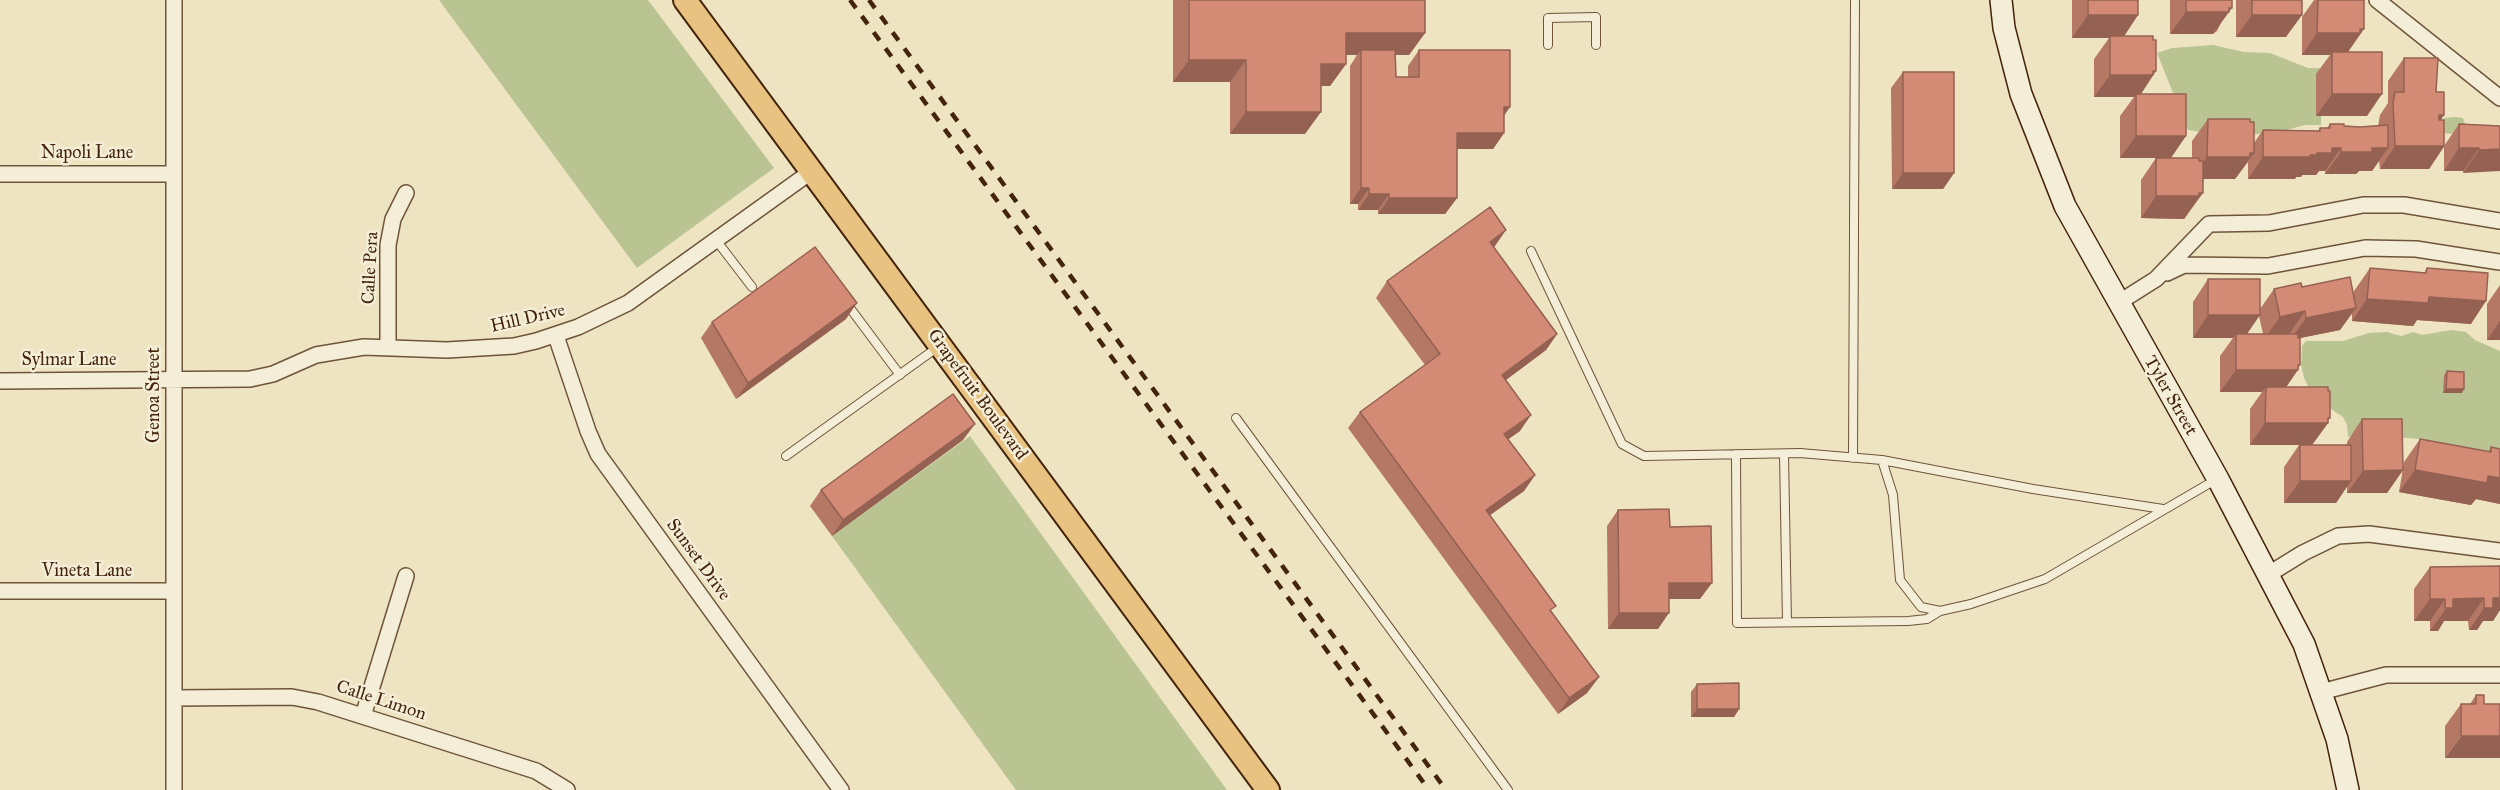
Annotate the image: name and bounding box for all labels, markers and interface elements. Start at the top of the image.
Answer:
street label: Napoli Lane [41,143,133,165]
street label: Calle Pera [358,231,384,305]
street label: Hill Drive [489,300,567,338]
street label: Grapefruit Boulevard [922,325,1032,465]
street label: Genoa Street [144,347,166,443]
street label: Sylmar Lane [22,350,116,372]
street label: Tyler Street [2139,352,2201,440]
street label: Sunset Drive [661,515,735,605]
street label: Vineta Lane [42,561,132,583]
street label: Calle Limon [333,676,429,726]

